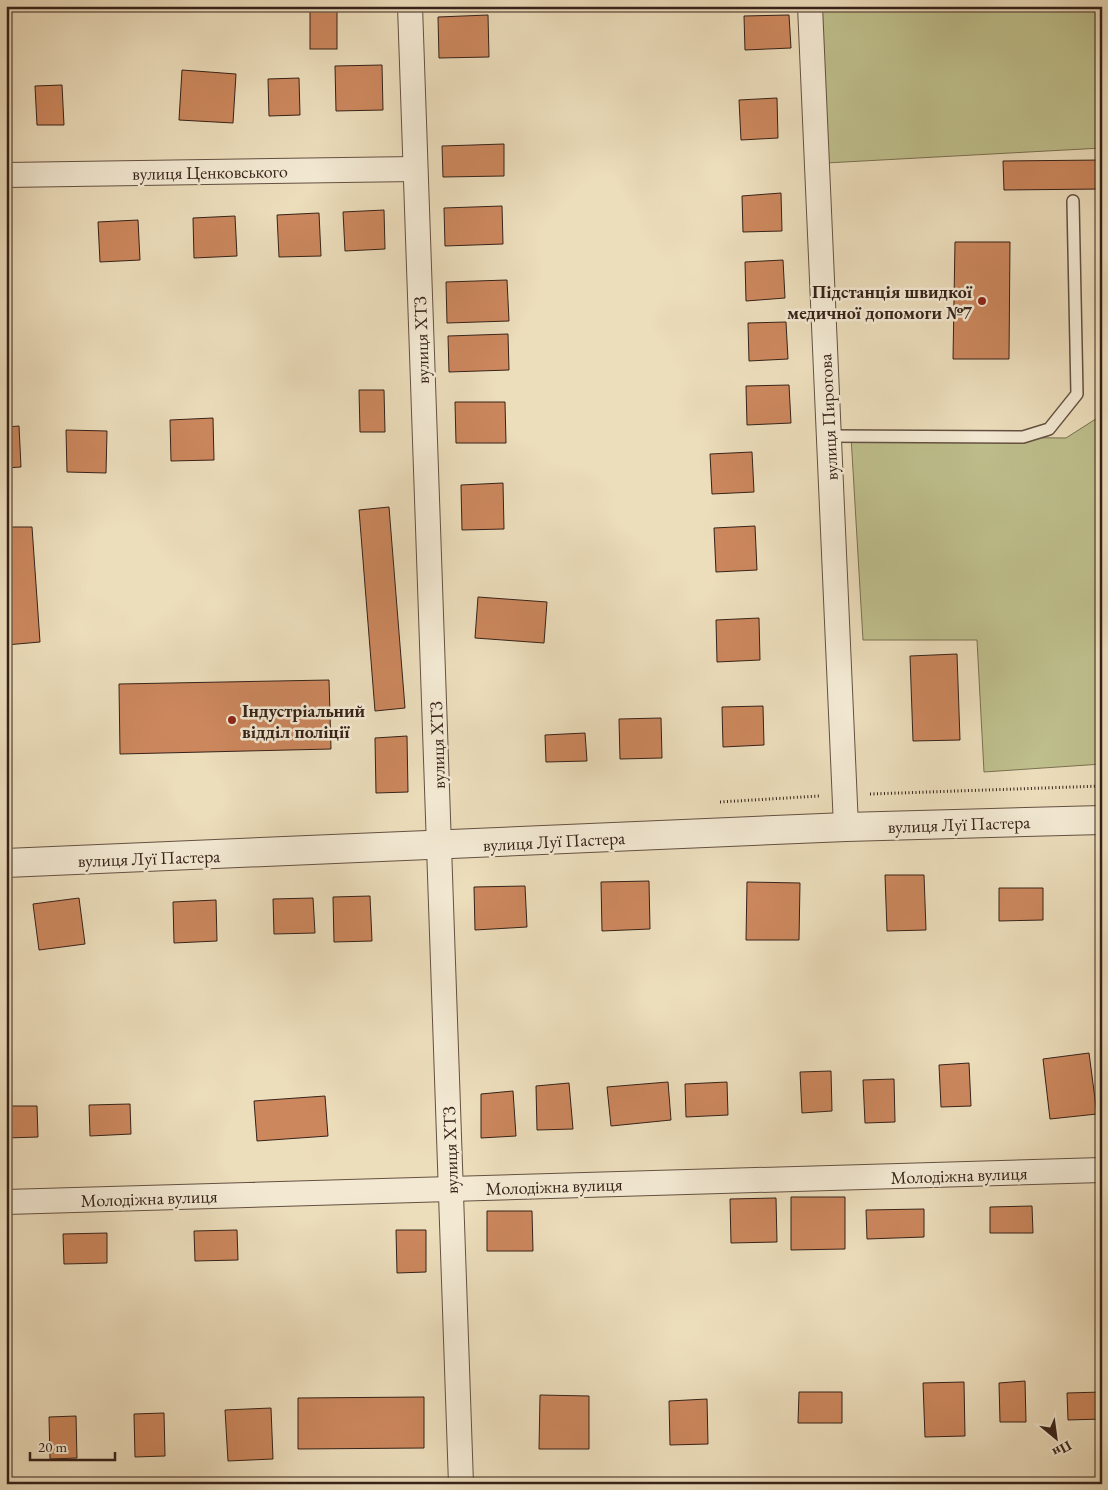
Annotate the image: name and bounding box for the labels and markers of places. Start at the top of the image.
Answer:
place label: Підстанція швидкої медичної допомоги №7 [787,280,973,324]
marker: Підстанція швидкої медичної допомоги №7 [976,295,988,307]
place label: Індустріальний відділ поліції [242,699,366,743]
marker: Індустріальний відділ поліції [226,714,238,726]

